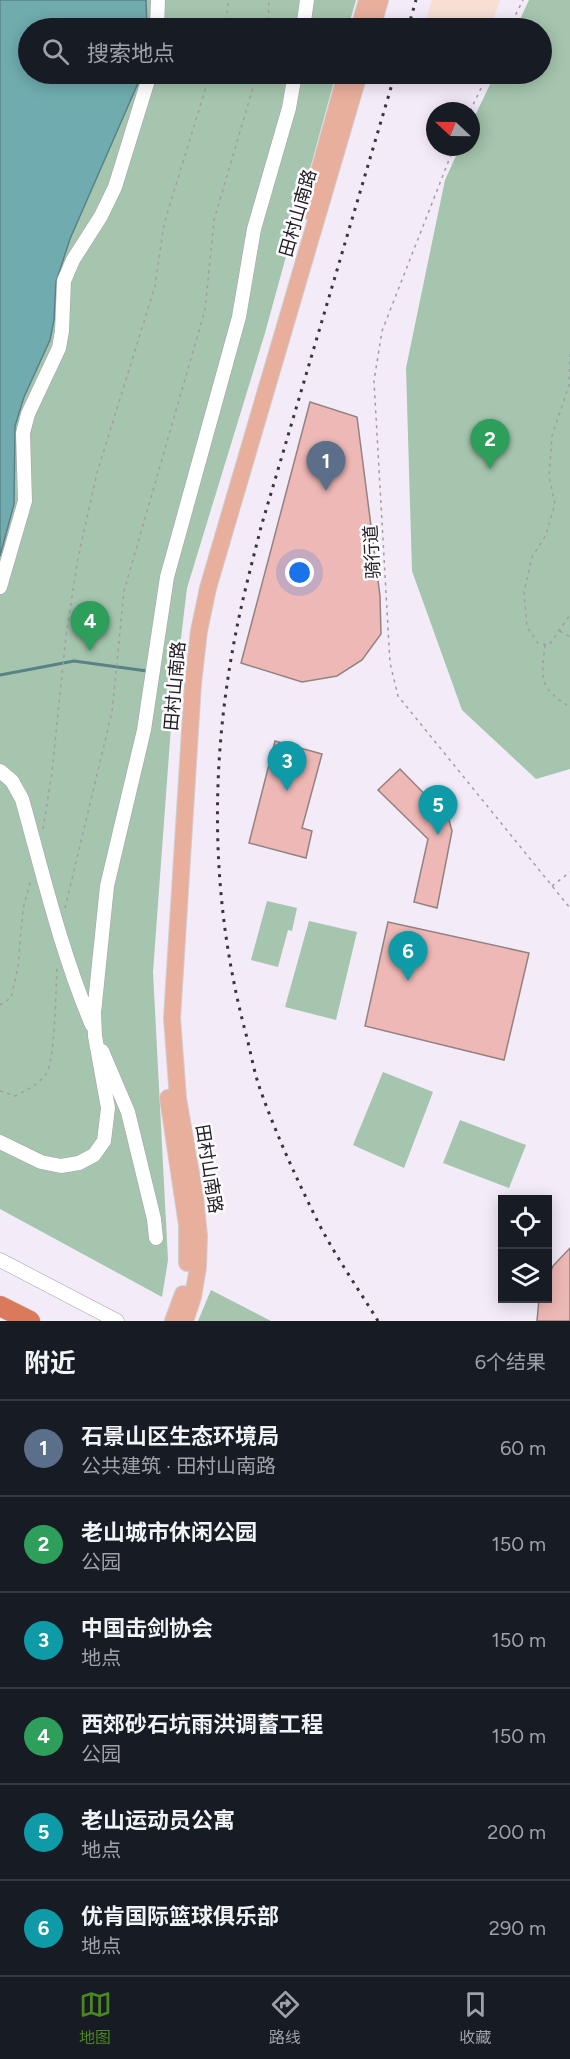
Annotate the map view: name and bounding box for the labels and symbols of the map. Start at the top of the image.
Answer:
north arrow [426,102,480,156]
street label: 田村山南路 [275,167,321,259]
pin: 2 [470,420,510,469]
pin: 1 [306,442,346,491]
street label: 骑行道 [360,524,384,580]
your location [285,558,314,587]
pin: 4 [70,602,110,651]
street label: 田村山南路 [160,640,190,732]
pin: 3 [268,742,306,791]
pin: 5 [418,786,458,835]
pin: 6 [388,932,428,981]
street label: 田村山南路 [191,1123,227,1215]

